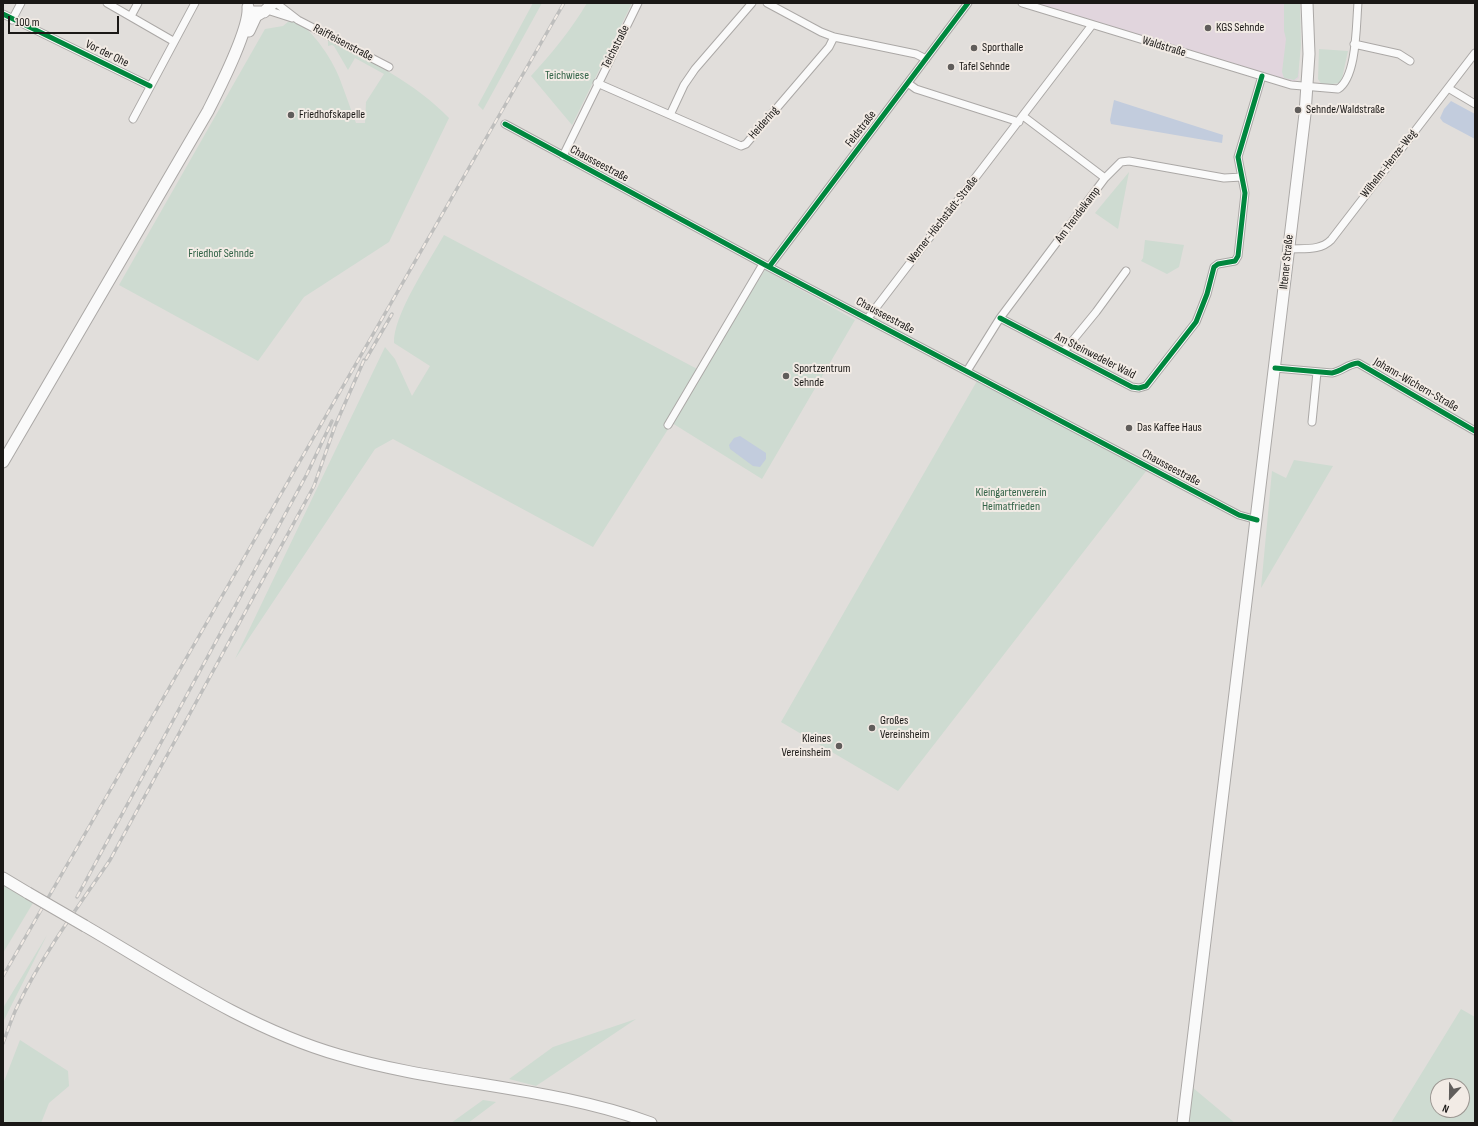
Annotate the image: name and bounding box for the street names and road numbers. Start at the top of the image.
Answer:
street label: Raiffeisenstraße [311,21,375,65]
street label: Teichstraße [599,23,633,71]
street label: Waldstraße [1140,34,1188,60]
street label: Vor der Ohe [83,37,131,71]
street label: Heidering [746,104,782,142]
street label: Feldstraße [842,108,880,150]
street label: Wilhelm-Henze-Weg [1358,127,1420,201]
street label: Chausseestraße [567,143,631,185]
street label: Werner-Höchstädt-Straße [904,174,982,266]
street label: Am Trendelkamp [1052,184,1104,246]
street label: Iltener Straße [1277,234,1297,290]
street label: Chausseestraße [853,295,917,337]
street label: Am Steinwedeler Wald [1052,329,1138,383]
street label: Johann-Wichern-Straße [1371,355,1461,415]
street label: Chausseestraße [1139,447,1203,489]

